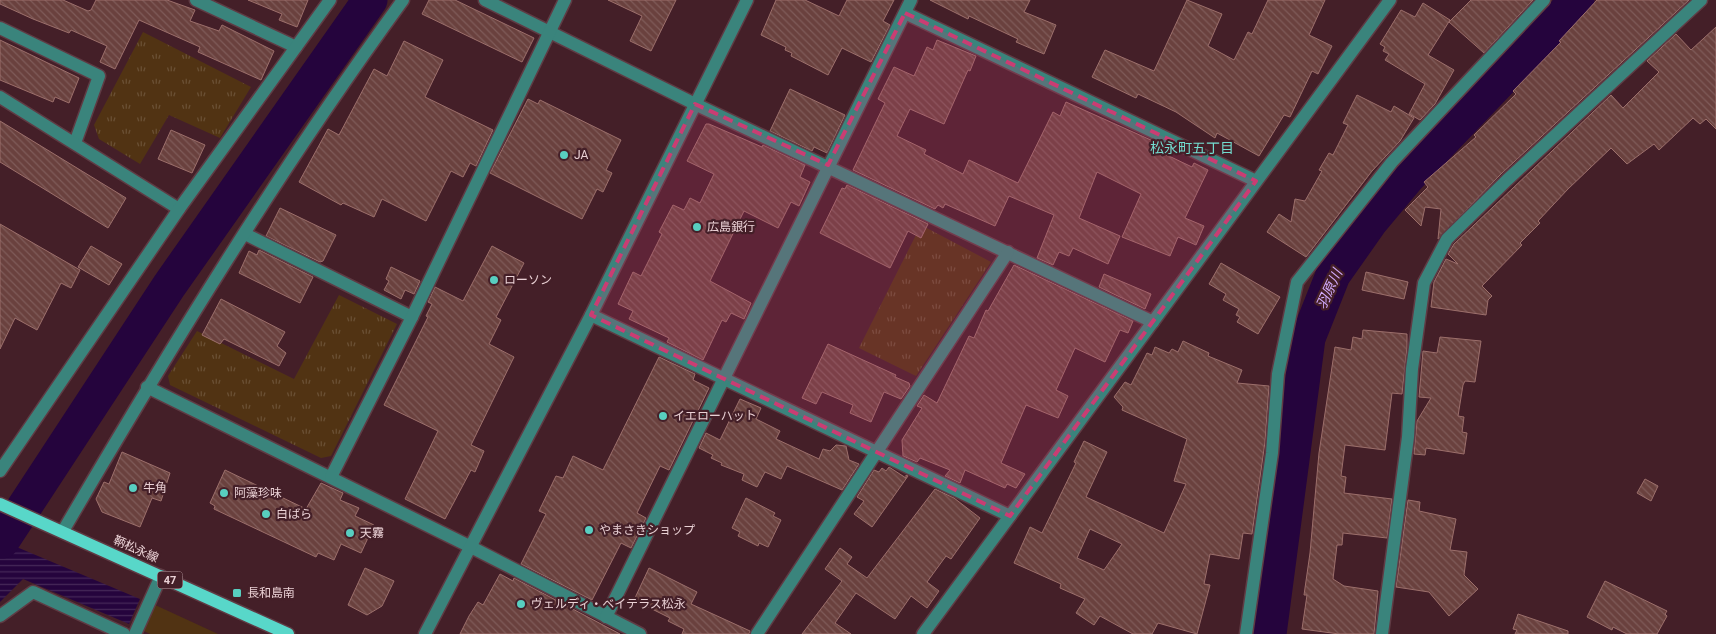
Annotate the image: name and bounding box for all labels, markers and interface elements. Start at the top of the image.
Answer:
district label: 松永町五丁目 [1150,140,1234,156]
place label: JA [574,148,588,162]
marker: JA [558,149,570,161]
place label: 広島銀行 [707,220,755,234]
marker: 広島銀行 [691,221,703,233]
water label: 羽原川 [1313,265,1346,311]
place label: ローソン [504,273,552,287]
marker: ローソン [488,274,500,286]
place label: イエローハット [673,409,757,423]
marker: イエローハット [657,410,669,422]
place label: 牛角 [143,481,167,495]
marker: 牛角 [127,482,139,494]
place label: 阿藻珍味 [234,486,282,500]
marker: 阿藻珍味 [218,487,230,499]
place label: 白ばら [276,507,312,521]
marker: 白ばら [260,508,272,520]
place label: やまさきショップ [599,523,695,537]
marker: やまさきショップ [583,524,595,536]
place label: 天霧 [360,526,384,540]
marker: 天霧 [344,527,356,539]
street label: 鞆松永線 [111,533,161,565]
road number: 47 [158,572,182,588]
place label: 長和島南 [247,586,295,600]
marker: 長和島南 [231,587,243,599]
place label: ヴェルディ・ベイテラス松永 [531,597,686,611]
marker: ヴェルディ・ベイテラス松永 [515,598,527,610]

